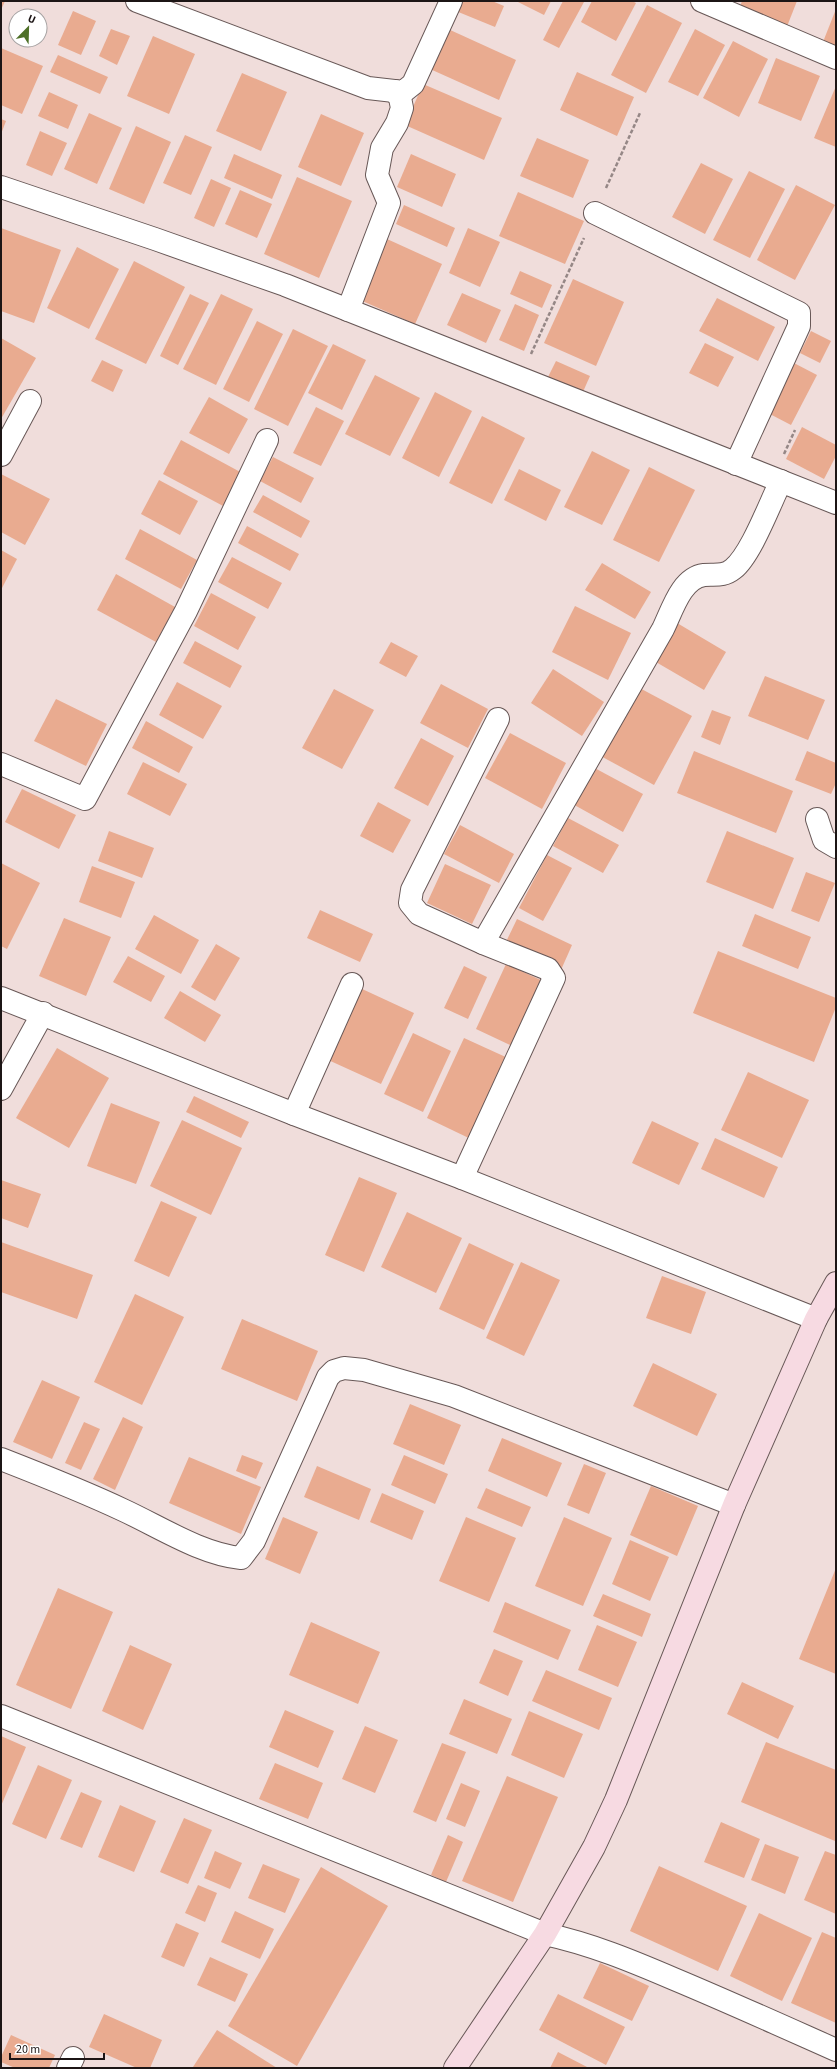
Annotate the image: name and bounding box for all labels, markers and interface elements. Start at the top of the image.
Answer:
north arrow [8,8,48,48]
text: U [25,11,38,28]
scale bar [10,2035,104,2061]
text: 20 m [16,2041,40,2058]

